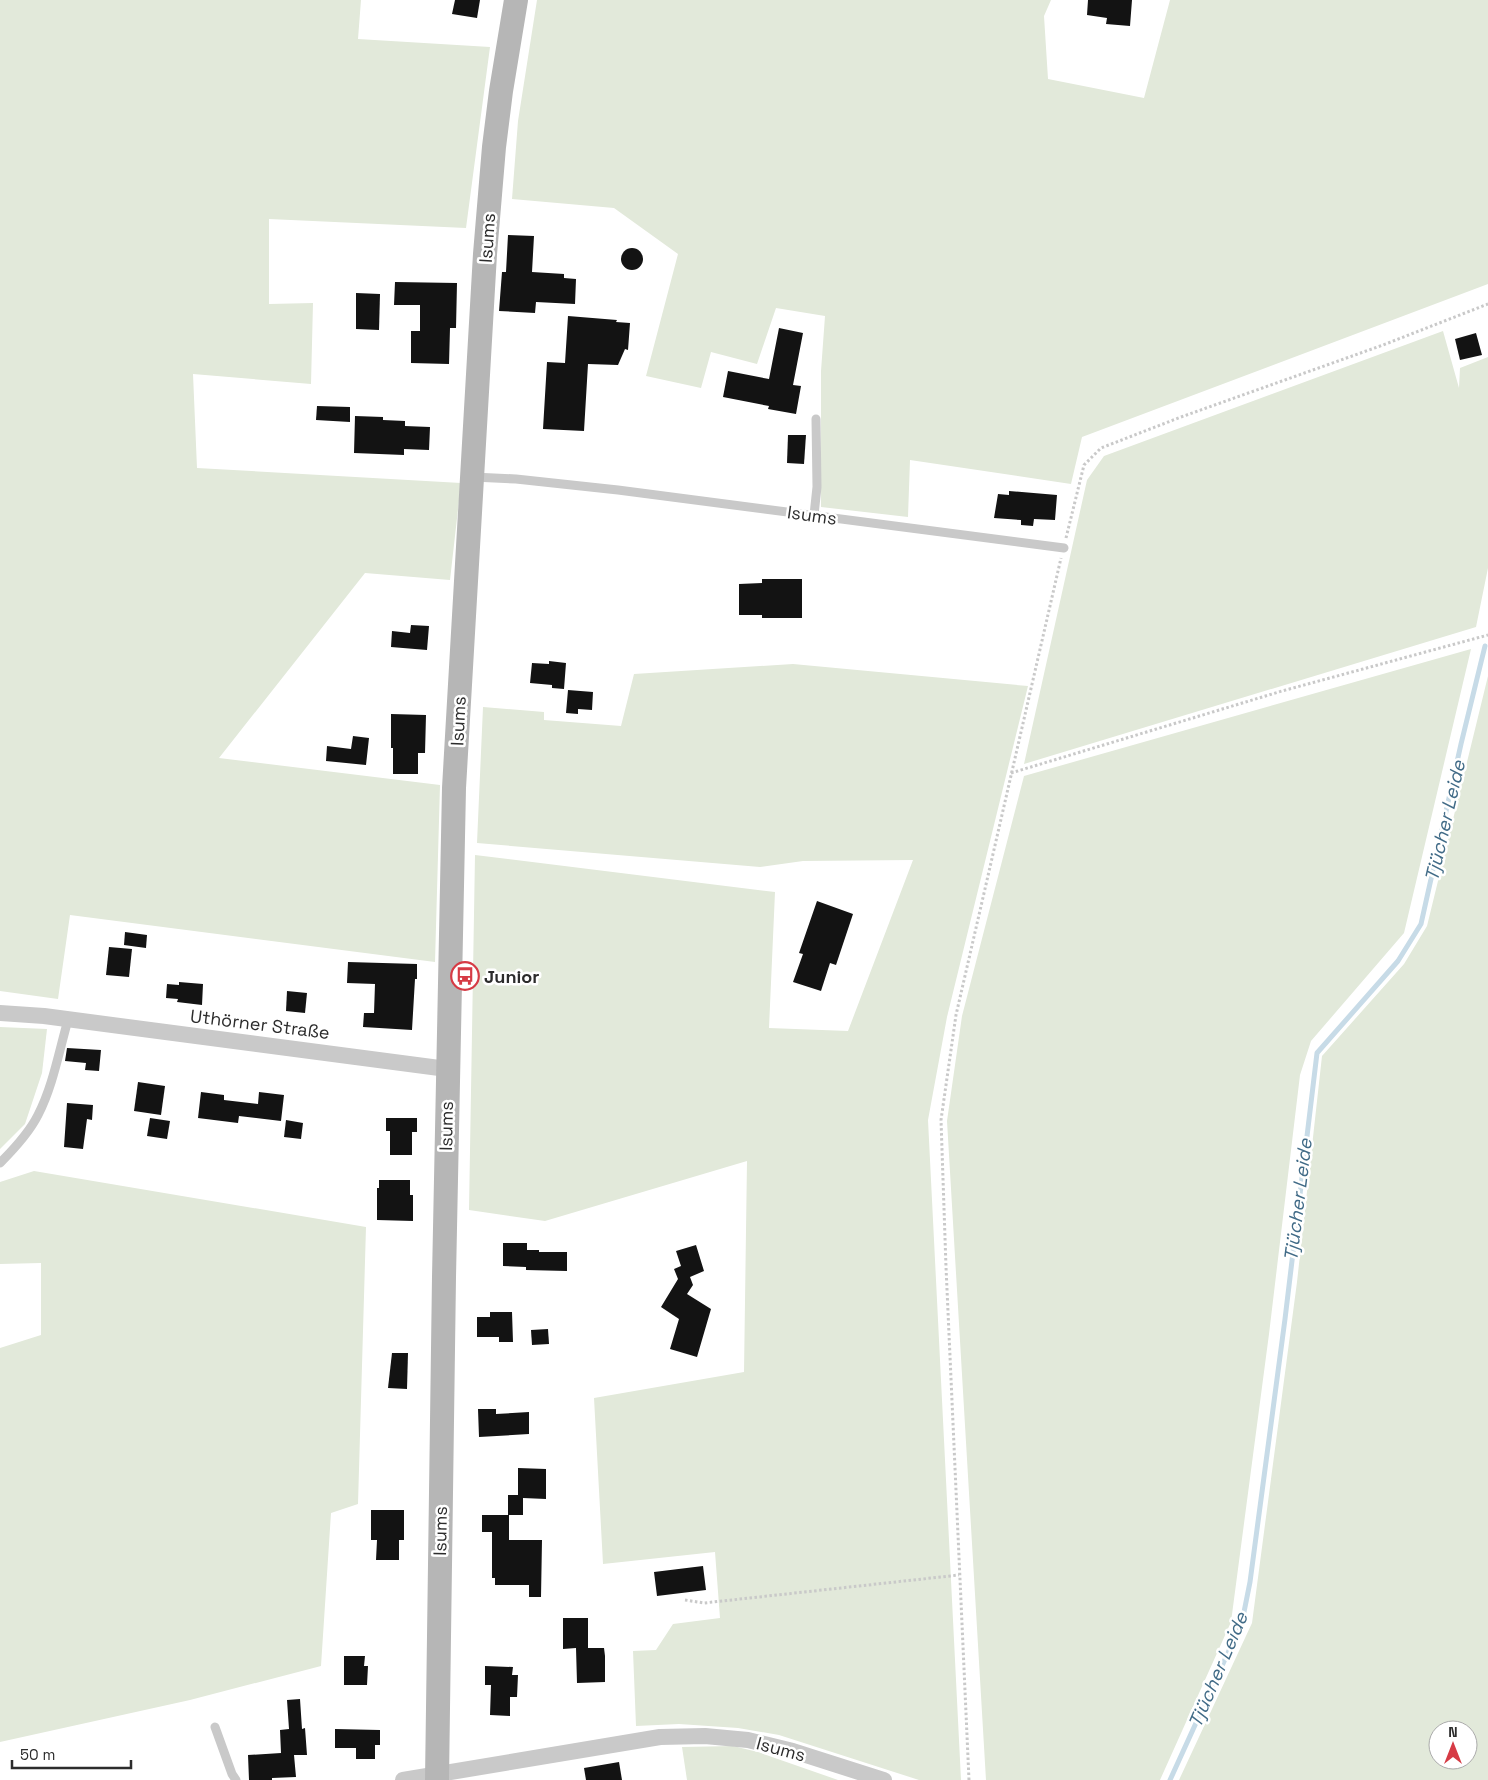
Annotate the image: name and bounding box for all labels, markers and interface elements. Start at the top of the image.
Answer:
street label: Isums [474,212,500,264]
street label: Isums [786,500,838,530]
street label: Isums [445,695,471,747]
water label: Tjücher Leide [1419,757,1471,884]
bus stop icon: Junior [450,961,480,991]
place label: Junior [484,965,539,988]
street label: Uthörner Straße [189,1004,331,1044]
street label: Isums [434,1101,458,1151]
water label: Tjücher Leide [1278,1137,1318,1263]
street label: Isums [428,1506,452,1556]
water label: Tjücher Leide [1182,1608,1254,1732]
north arrow [1428,1720,1478,1770]
text: N [1448,1723,1458,1741]
street label: Isums [754,1731,808,1767]
scale bar [12,1738,131,1770]
text: 50 m [20,1745,55,1764]

